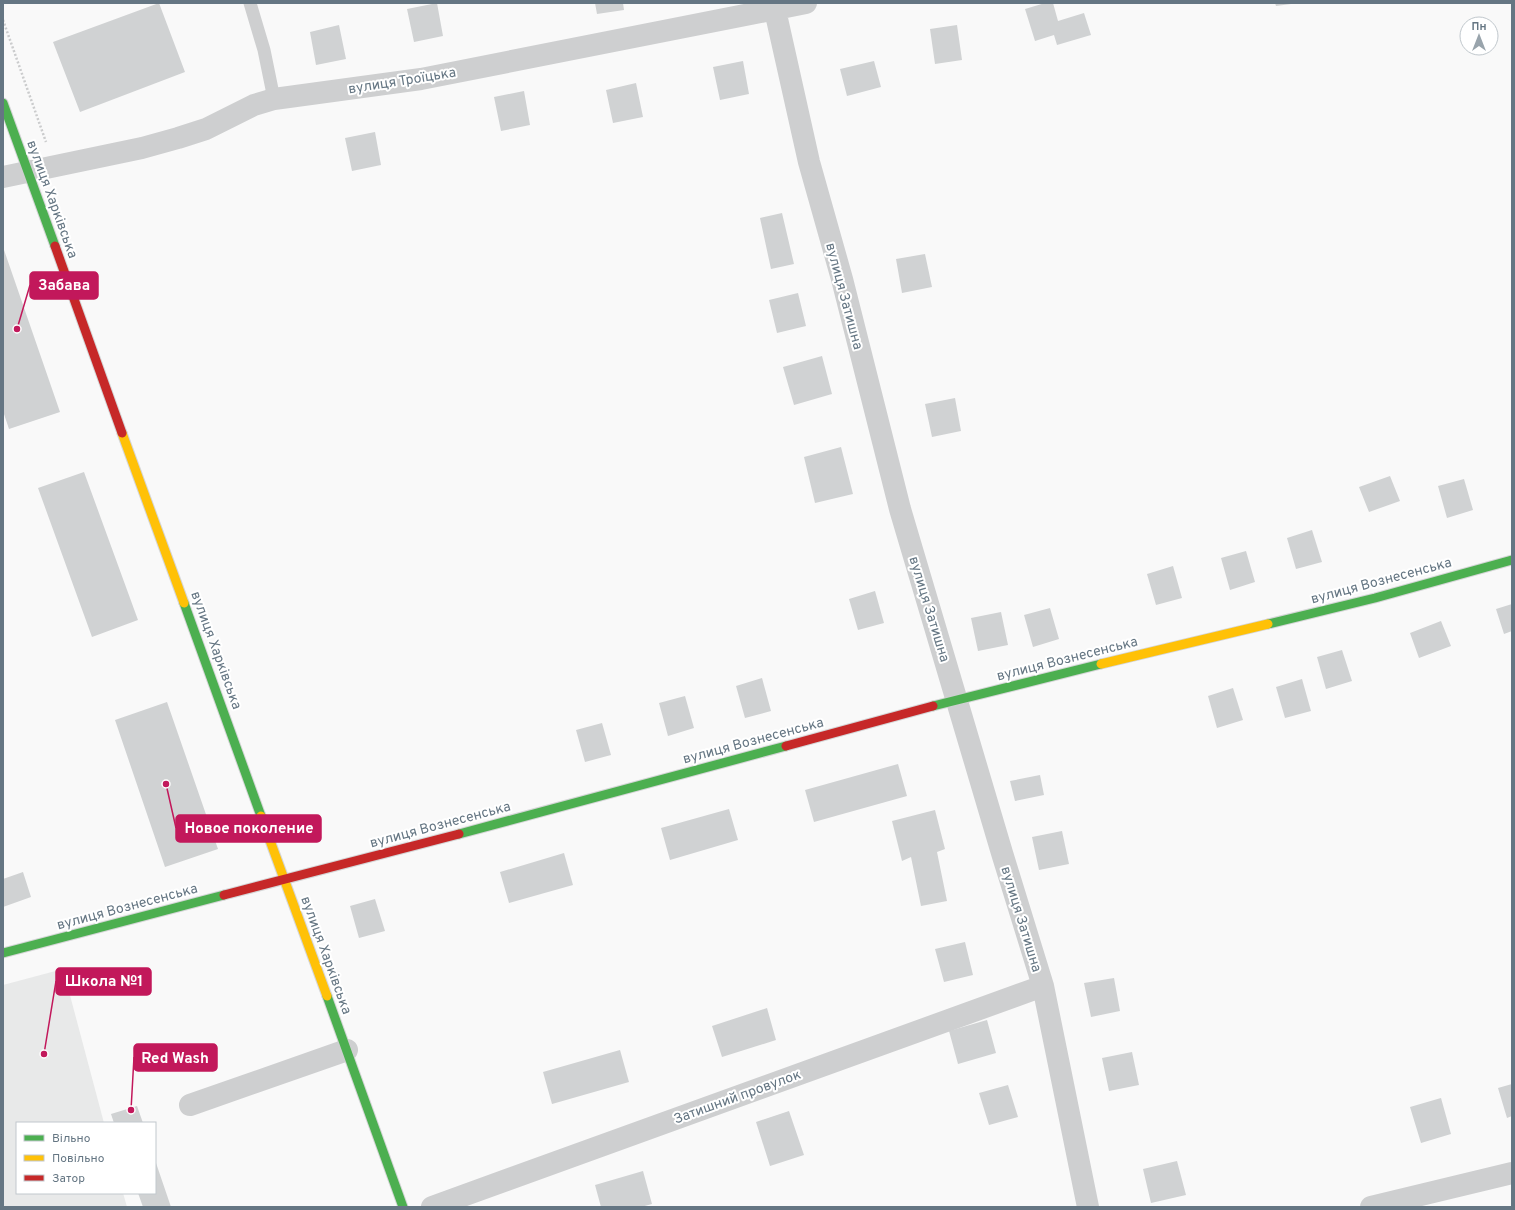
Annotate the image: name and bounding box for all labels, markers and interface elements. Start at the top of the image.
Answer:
north arrow [1459,16,1499,56]
text: Пн [1472,20,1486,34]
street label: вулиця Троїцька [347,65,457,98]
street label: вулиця Харківська [22,138,81,261]
street label: вулиця Затишна [821,241,866,352]
callout: Забава [30,272,98,299]
text: Забава [38,277,90,296]
street label: вулиця Вознесенська [1309,554,1454,608]
street label: вулиця Затишна [904,555,953,664]
street label: вулиця Харківська [186,589,245,712]
street label: вулиця Вознесенська [995,634,1140,685]
street label: вулиця Вознесенська [681,714,826,768]
street label: вулиця Вознесенська [368,798,513,852]
callout: Новое поколение [176,815,321,842]
text: Новое поколение [184,820,314,839]
street label: вулиця Затишна [996,865,1045,974]
street label: вулиця Вознесенська [55,880,200,934]
street label: вулиця Харківська [296,894,355,1017]
callout: Школа №1 [56,968,151,995]
text: Школа №1 [65,973,143,992]
callout: Red Wash [134,1044,217,1071]
text: Red Wash [141,1050,209,1069]
street label: Затишний провулок [672,1066,803,1128]
legend [16,1122,156,1194]
text: Вільно [52,1131,91,1147]
text: Повільно [52,1151,105,1167]
text: Затор [52,1171,85,1187]

